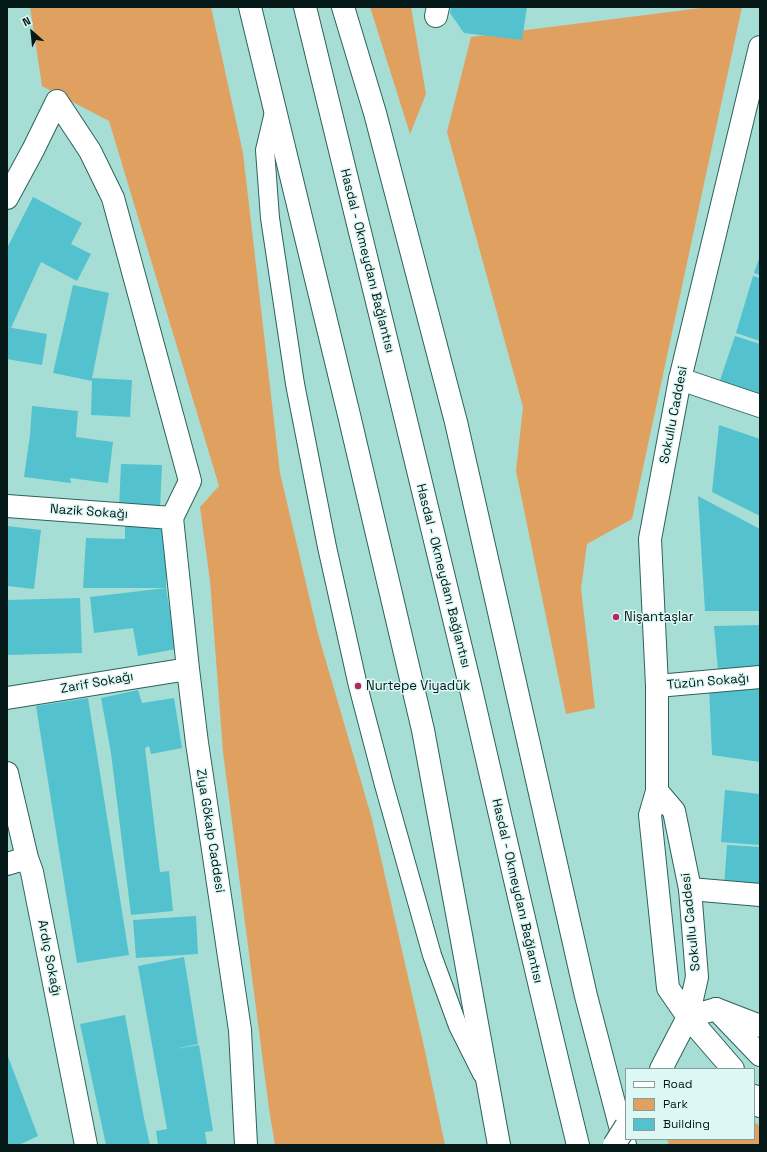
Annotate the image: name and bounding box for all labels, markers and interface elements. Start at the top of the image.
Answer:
north arrow [12,12,52,52]
text: N [20,13,33,29]
street label: Hasdal - Okmeydanı Bağlantısı [337,167,397,355]
street label: Sokullu Caddesi [657,365,691,465]
street label: Hasdal - Okmeydanı Bağlantısı [413,482,473,670]
street label: Nazik Sokağı [50,501,128,523]
place label: Nişantaşlar [624,609,694,625]
marker: Nişantaşlar [611,612,621,622]
street label: Zarif Sokağı [59,669,135,697]
street label: Tüzün Sokağı [666,671,750,693]
place label: Nurtepe Viyadük [366,678,470,694]
marker: Nurtepe Viyadük [353,681,363,691]
street label: Ziya Gökalp Caddesi [192,768,228,894]
street label: Hasdal - Okmeydanı Bağlantısı [488,797,546,985]
street label: Sokullu Caddesi [678,872,704,972]
street label: Ardıç Sokağı [34,919,64,997]
legend [625,1068,755,1140]
text: Road [663,1076,692,1092]
text: Park [663,1096,688,1112]
text: Building [663,1116,710,1132]

